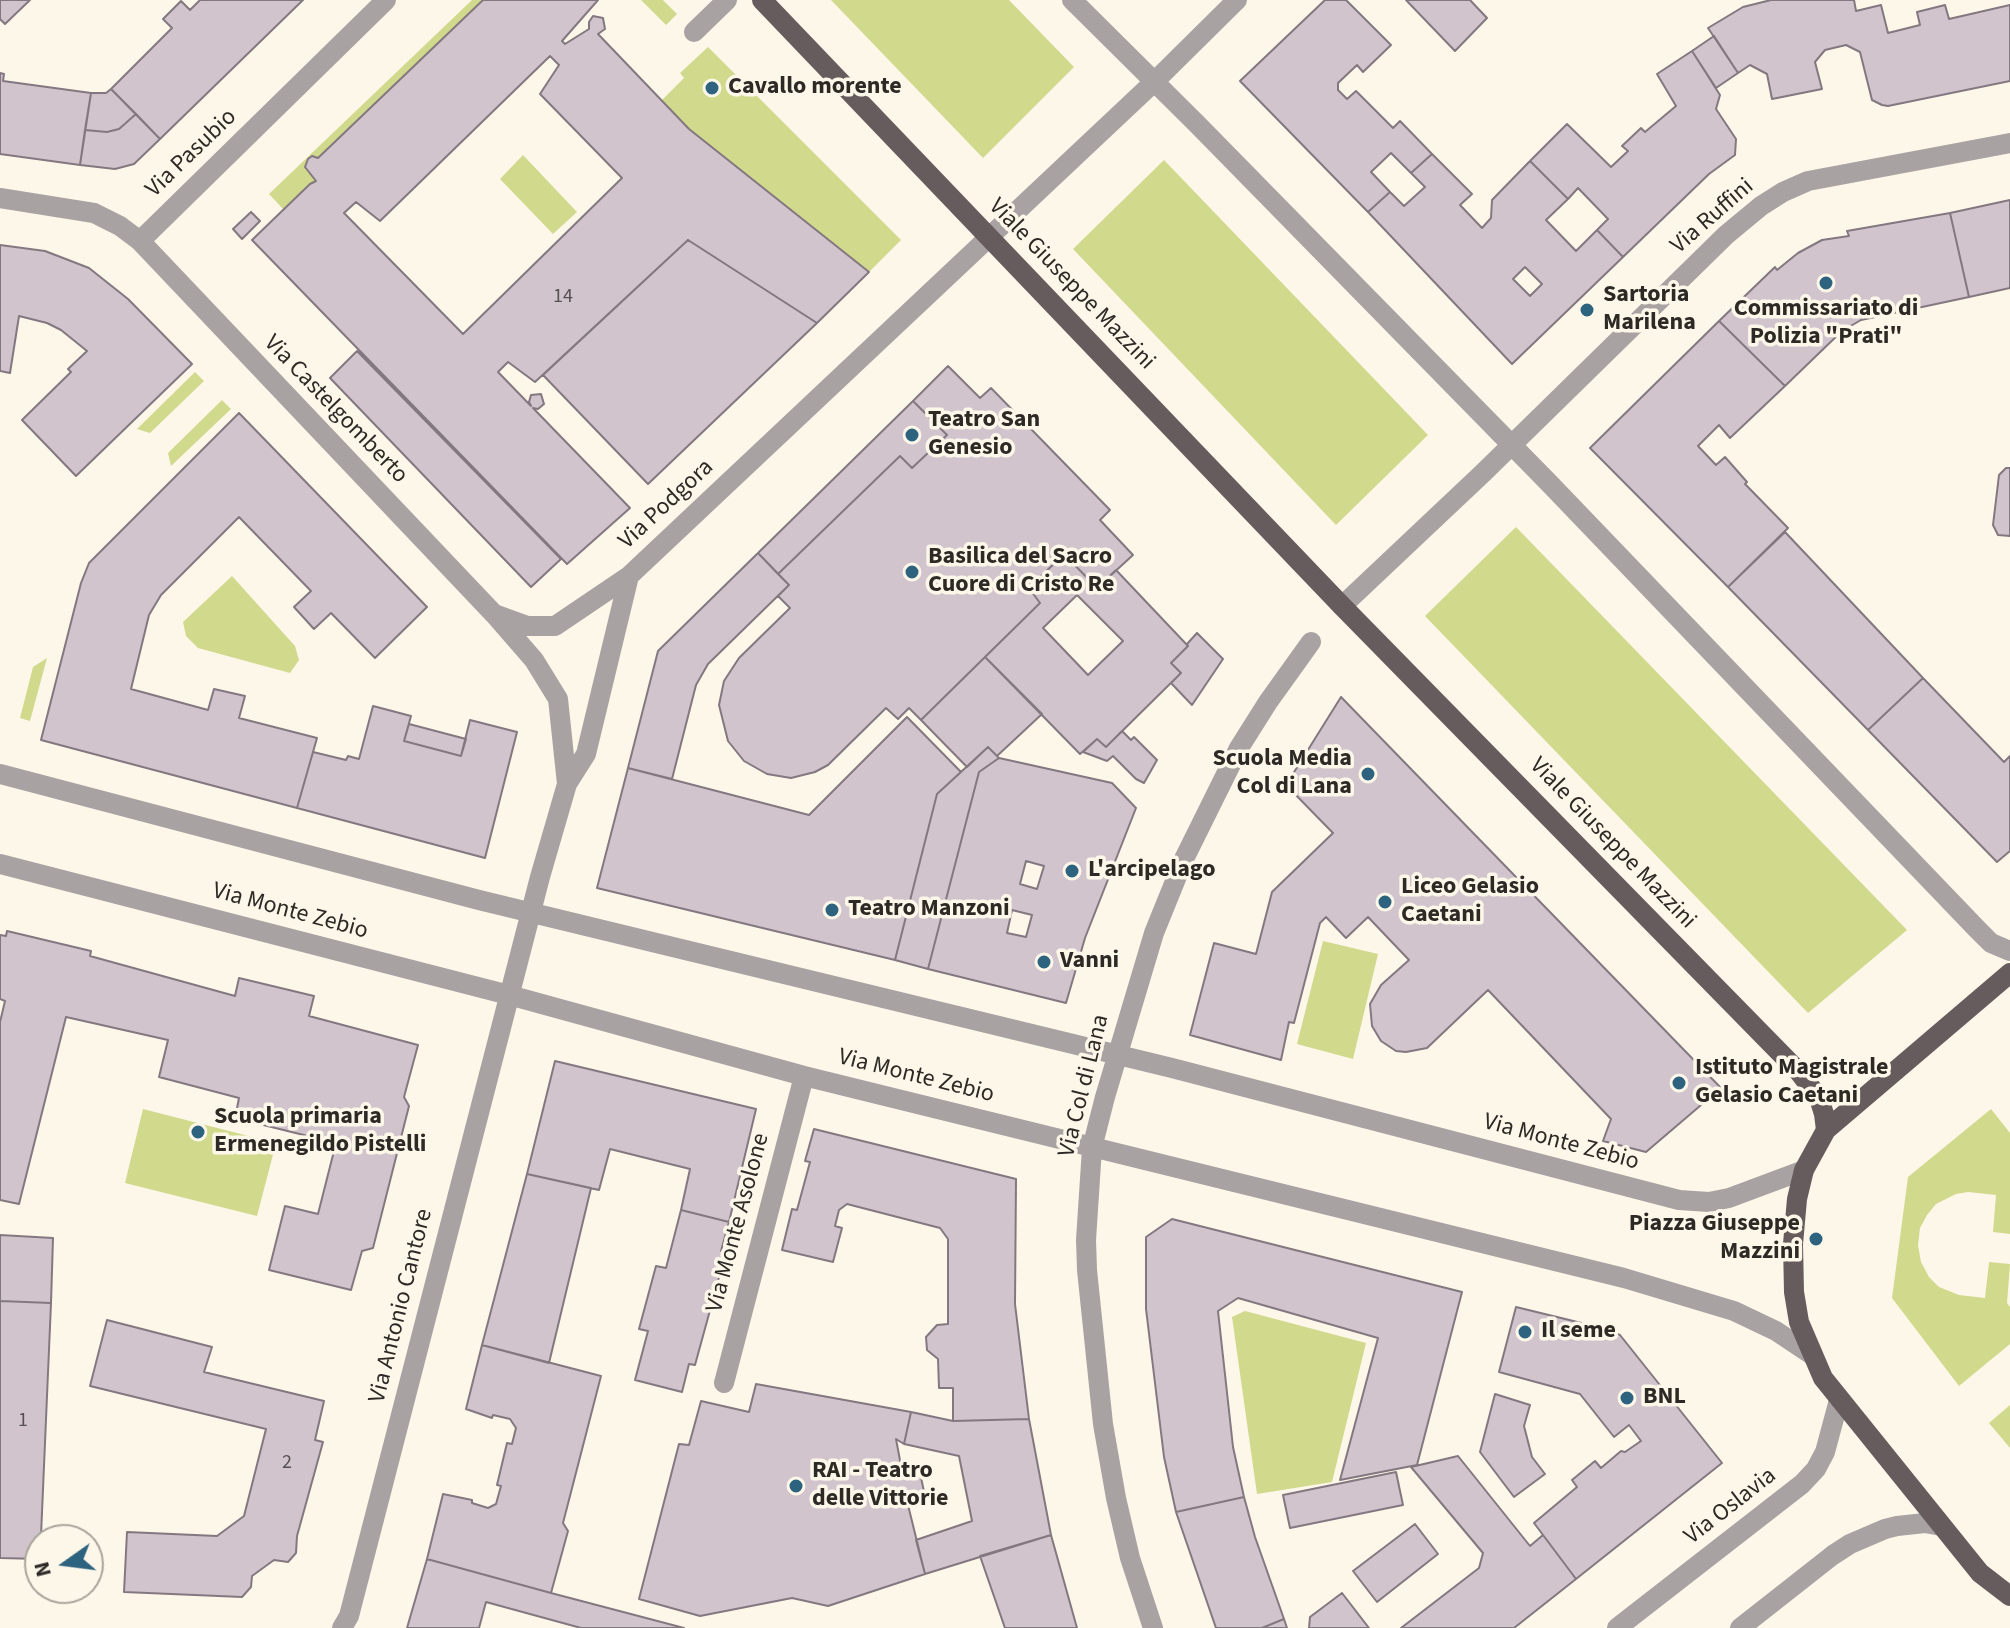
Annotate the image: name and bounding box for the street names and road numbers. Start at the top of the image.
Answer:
street label: Via Pasubio [141,104,243,204]
street label: Via Ruffini [1666,173,1760,261]
street label: Viale Giuseppe Mazzini [982,193,1160,377]
street label: Via Castelgomberto [257,330,413,490]
street label: Via Podgora [614,454,720,556]
street label: Viale Giuseppe Mazzini [1523,752,1701,936]
street label: Via Monte Zebio [209,877,371,947]
street label: Via Col di Lana [1053,1012,1117,1160]
street label: Via Monte Zebio [835,1044,997,1110]
street label: Via Monte Zebio [1480,1108,1642,1178]
street label: Via Monte Asolone [701,1130,777,1316]
street label: Via Antonio Cantore [364,1206,440,1406]
street label: Via Oslavia [1679,1462,1783,1552]

